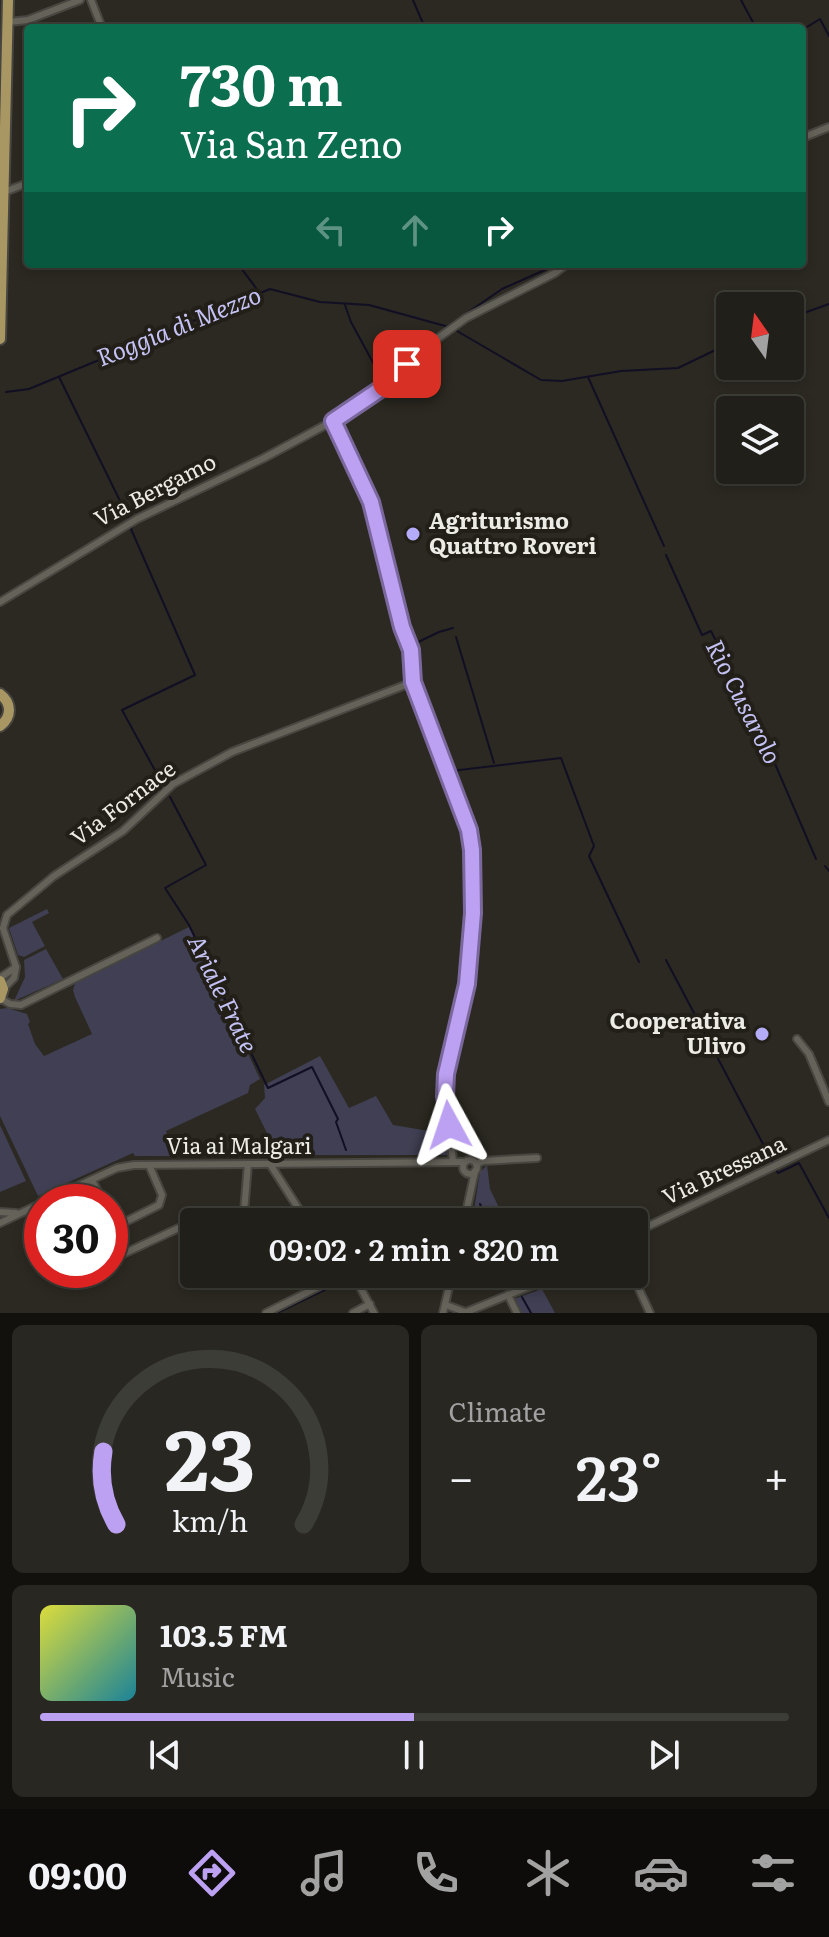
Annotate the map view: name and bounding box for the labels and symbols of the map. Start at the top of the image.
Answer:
water label: Roggia di Mezzo [91,276,266,374]
north arrow [716,292,804,380]
pin [373,330,441,398]
street label: Via Bergamo [87,444,221,534]
place label: Agriturismo Quattro Roveri [429,503,597,561]
marker: Agriturismo Quattro Roveri [404,525,422,543]
water label: Rio Cusarolo [699,633,792,769]
street label: Via Fornace [63,751,181,852]
water label: Ariale Frate [180,928,268,1058]
place label: Cooperativa Ulivo [610,1003,746,1061]
marker: Cooperativa Ulivo [753,1025,771,1043]
position arrow [407,1083,491,1167]
street label: Via Bressana [656,1125,791,1212]
street label: Via ai Malgari [166,1128,312,1161]
speed limit sign: 30 [24,1184,128,1288]

